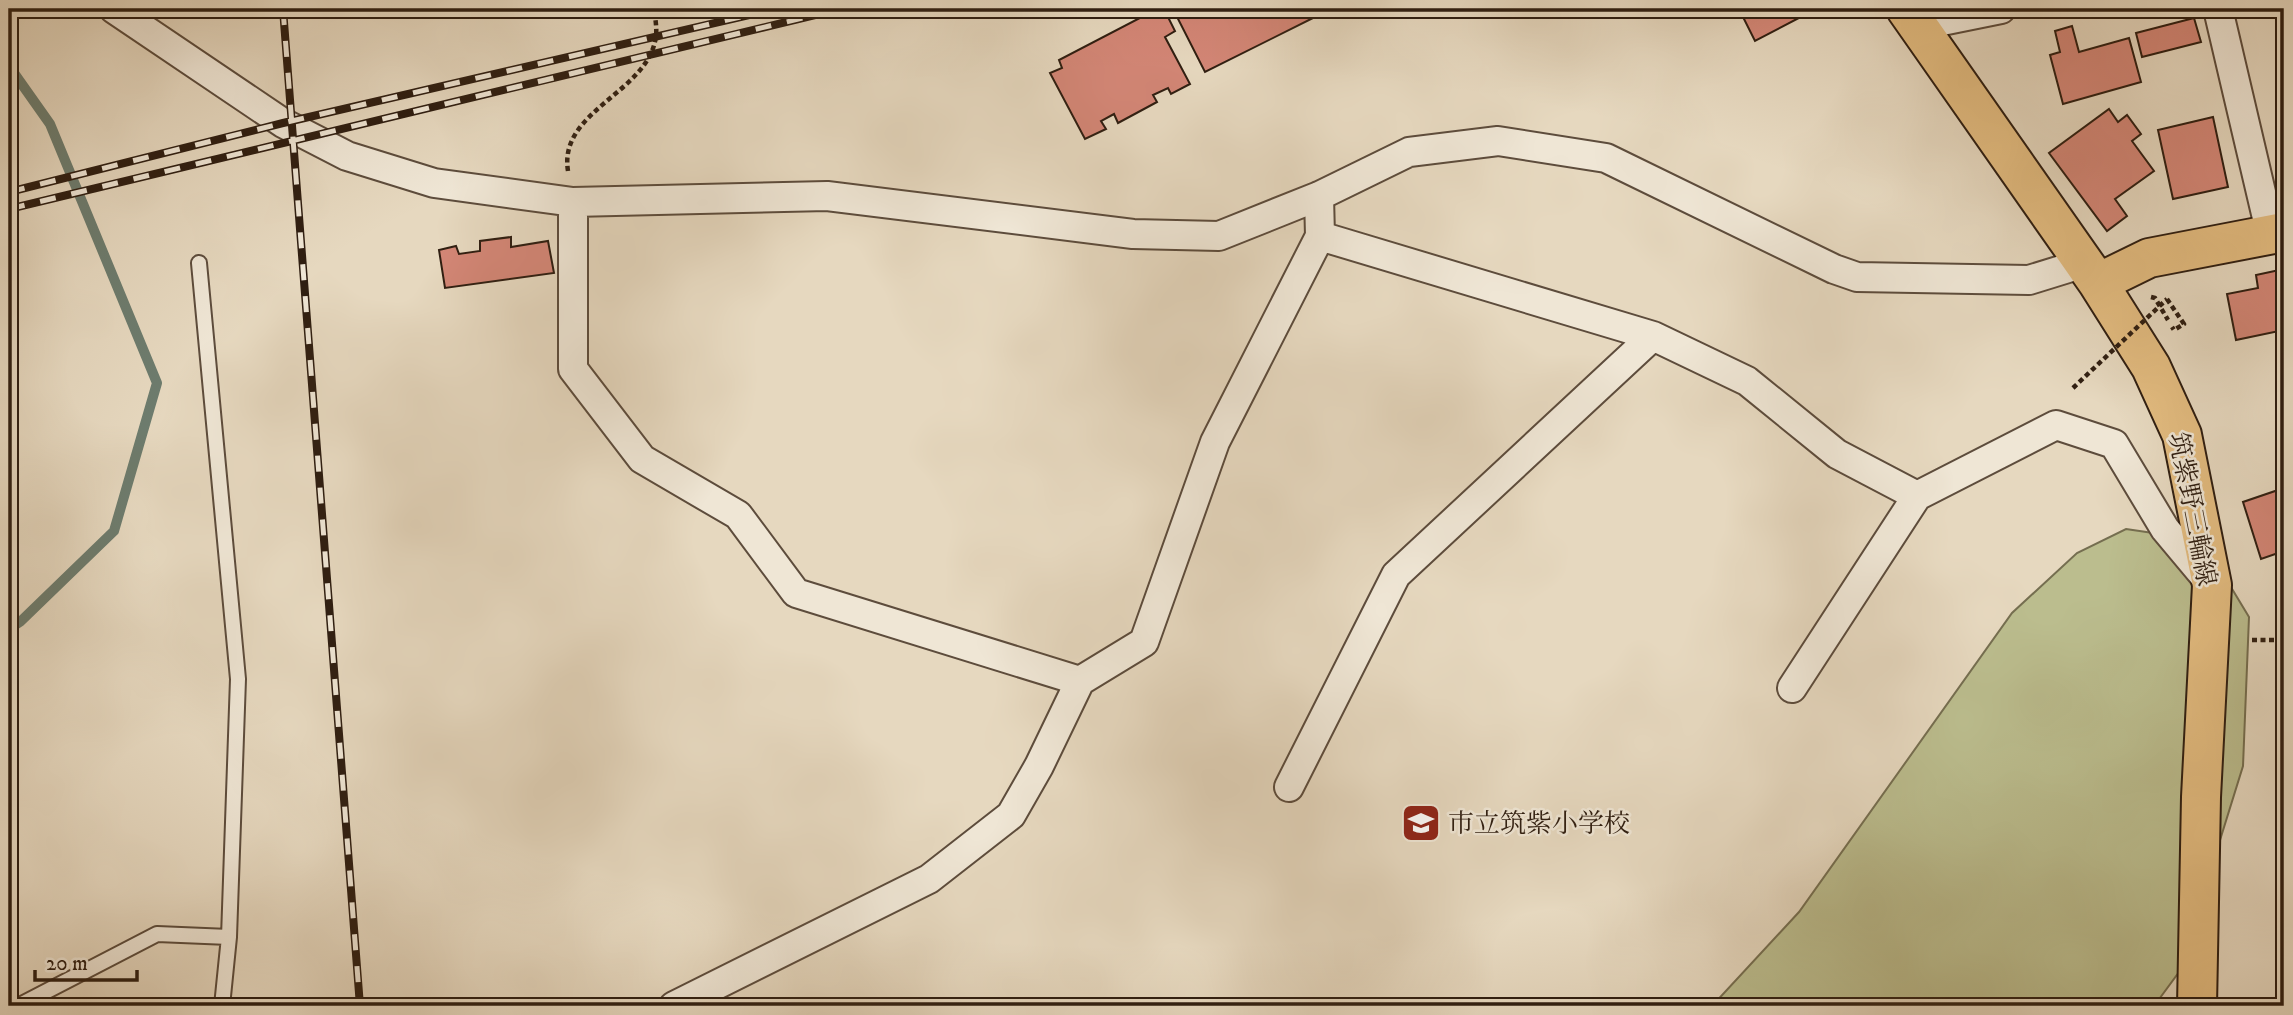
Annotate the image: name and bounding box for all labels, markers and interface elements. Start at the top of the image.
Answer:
street label: 筑紫野三輪線 [2160,430,2223,589]
school or university icon: 市立筑紫小学校 [1400,802,1442,844]
place label: 市立筑紫小学校 [1448,808,1630,841]
scale bar [35,938,136,982]
text: 20 m [46,951,88,977]

